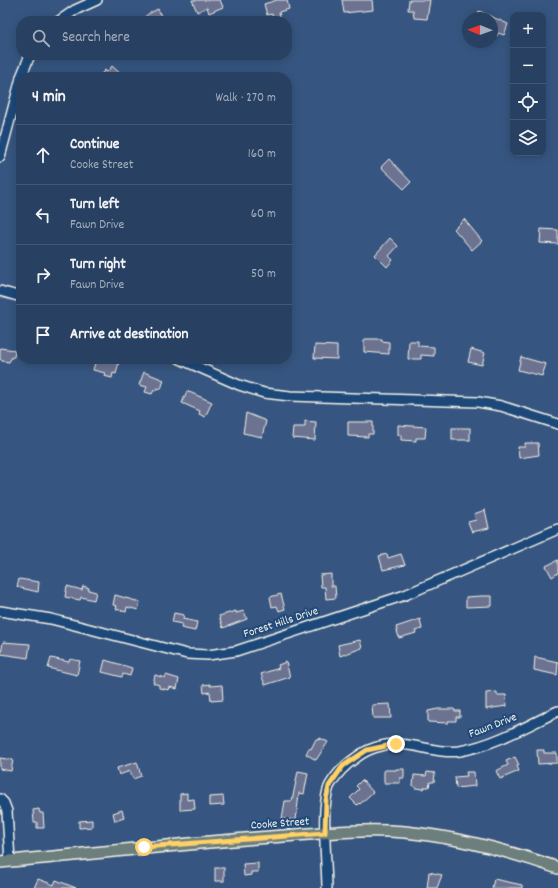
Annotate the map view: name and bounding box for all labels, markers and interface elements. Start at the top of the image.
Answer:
north arrow [462,12,498,48]
map controls [510,12,546,156]
button: + [510,12,546,48]
search box [16,16,292,60]
icon: search [30,27,52,49]
text: Search here [62,27,130,49]
button: − [510,48,546,84]
button: locate [510,84,546,120]
text: 4 min [32,86,66,110]
text: Walk · 270 m [215,89,276,108]
button: layers [510,120,546,156]
text: Continue [70,134,119,156]
icon: ahead [32,144,54,166]
text: 160 m [248,145,276,164]
text: Cooke Street [70,156,134,175]
text: Turn left [70,194,119,216]
icon: left [32,204,54,226]
text: 60 m [251,205,276,224]
text: Fawn Drive [70,216,124,235]
text: Turn right [70,254,126,276]
icon: right [32,264,54,286]
text: 50 m [251,265,276,284]
text: Fawn Drive [70,276,124,295]
icon: arrive [32,324,54,346]
text: Arrive at destination [70,324,188,346]
street label: Forest Hills Drive [241,603,321,643]
street label: Fawn Drive [467,709,519,743]
route end [387,735,405,753]
street label: Cooke Street [250,813,310,835]
route start [135,838,153,856]

